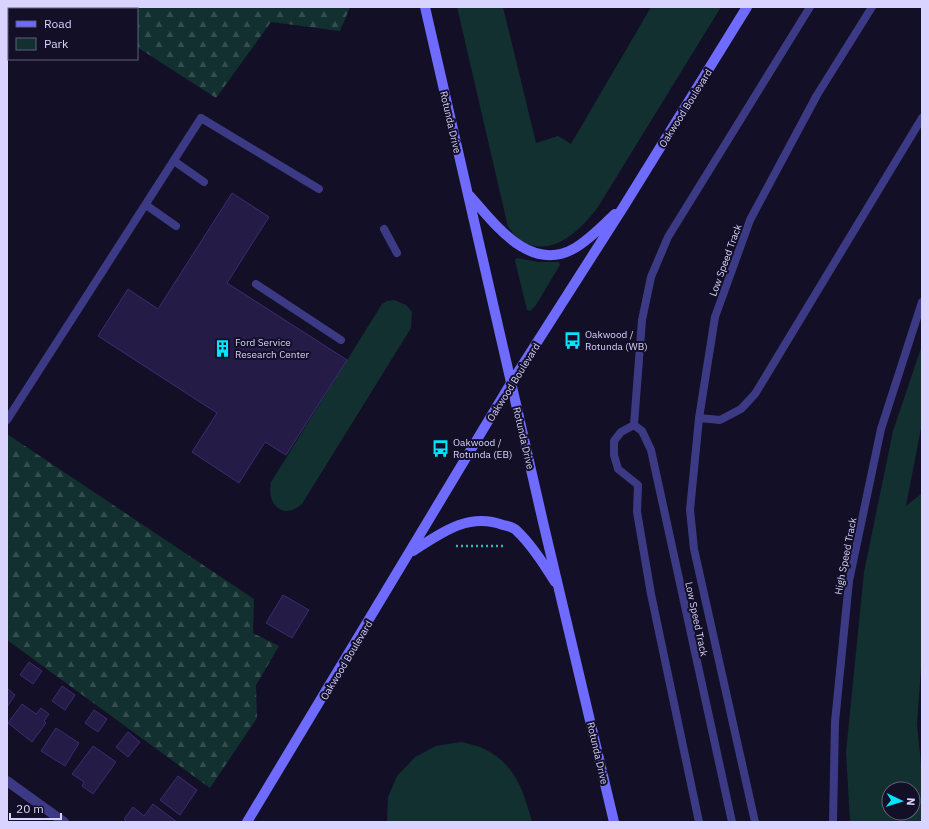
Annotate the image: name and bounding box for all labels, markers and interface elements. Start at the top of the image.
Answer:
legend [8,8,138,60]
text: Road [44,16,72,31]
text: Park [44,36,69,51]
street label: Oakwood Boulevard [656,67,715,150]
street label: Rotunda Drive [437,90,464,155]
street label: Low Speed Track [706,222,745,298]
place label: Oakwood / Rotunda (WB) [585,328,648,353]
bus stop icon: Oakwood / Rotunda (WB) [562,330,582,350]
place label: Ford Service Research Center [235,336,309,361]
building icon: Ford Service Research Center [212,338,232,358]
street label: Oakwood Boulevard [484,341,543,424]
street label: Rotunda Drive [510,406,537,471]
place label: Oakwood / Rotunda (EB) [453,436,512,461]
bus stop icon: Oakwood / Rotunda (EB) [430,438,450,458]
street label: High Speed Track [832,516,859,596]
street label: Low Speed Track [682,581,711,658]
street label: Oakwood Boulevard [318,618,375,702]
street label: Rotunda Drive [584,721,611,786]
north arrow [881,781,921,821]
scale bar [10,795,61,821]
text: N [904,797,918,806]
text: 20 m [16,801,44,816]

